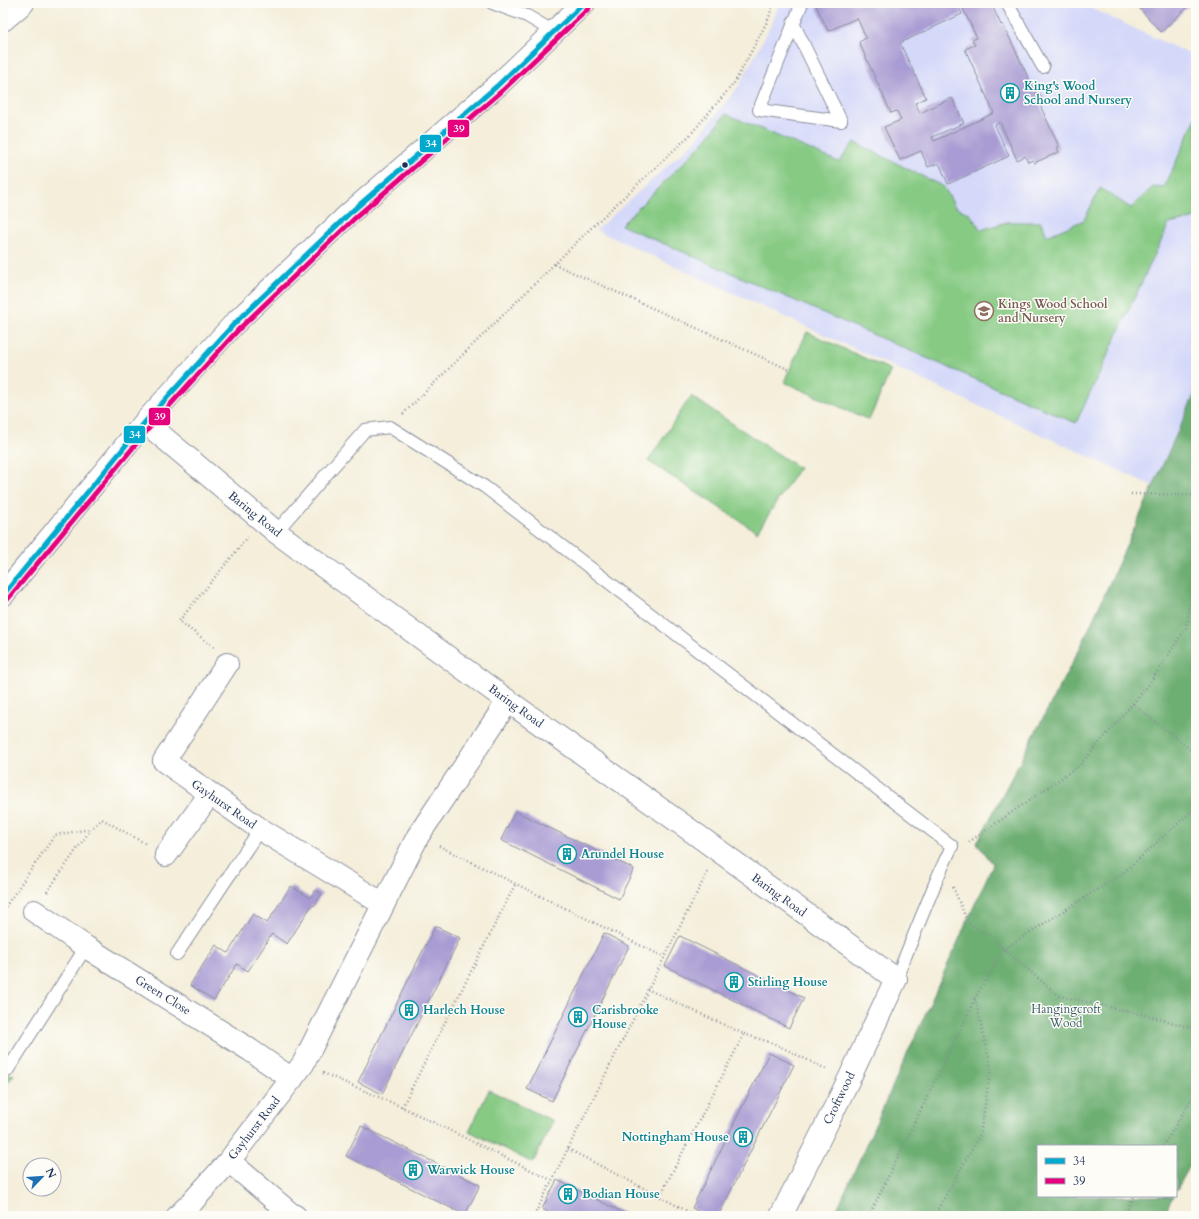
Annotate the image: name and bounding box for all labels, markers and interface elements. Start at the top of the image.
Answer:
place label: King's Wood School and Nursery [1024,78,1132,108]
building icon: King's Wood School and Nursery [999,82,1021,104]
line badge: 39 [447,119,470,138]
text: 39 [453,121,465,136]
line badge: 34 [419,134,442,153]
text: 34 [425,136,437,151]
unlabelled marker [400,160,410,170]
place label: Kings Wood School and Nursery [998,296,1108,326]
school or university icon: Kings Wood School and Nursery [973,300,995,322]
line badge: 39 [148,407,171,426]
text: 39 [154,409,166,424]
line badge: 34 [123,425,146,444]
text: 34 [129,427,141,442]
street label: Baring Road [225,488,285,541]
street label: Baring Road [485,681,547,732]
street label: Gayhurst Road [188,776,260,833]
building icon: Arundel House [556,843,578,865]
place label: Arundel House [581,846,664,862]
street label: Baring Road [748,870,810,921]
building icon: Stirling House [723,971,745,993]
street label: Green Close [132,972,194,1018]
place label: Stirling House [748,974,828,990]
building icon: Harlech House [398,999,420,1021]
park label: Hangingcroft Wood [1031,1001,1101,1031]
place label: Harlech House [423,1002,505,1018]
place label: Carisbrooke House [592,1002,659,1032]
building icon: Carisbrooke House [567,1006,589,1028]
street label: Croftwood [819,1069,859,1127]
street label: Gayhurst Road [224,1093,284,1163]
building icon: Nottingham House [732,1126,754,1148]
place label: Nottingham House [622,1129,729,1145]
legend [1037,1145,1177,1197]
text: 34 [1073,1153,1085,1169]
north arrow [22,1157,62,1197]
building icon: Warwick House [402,1159,424,1181]
place label: Warwick House [426,1162,515,1178]
text: N [42,1165,60,1181]
text: 39 [1073,1173,1085,1189]
building icon: Bodian House [557,1183,579,1205]
place label: Bodian House [582,1186,660,1202]

